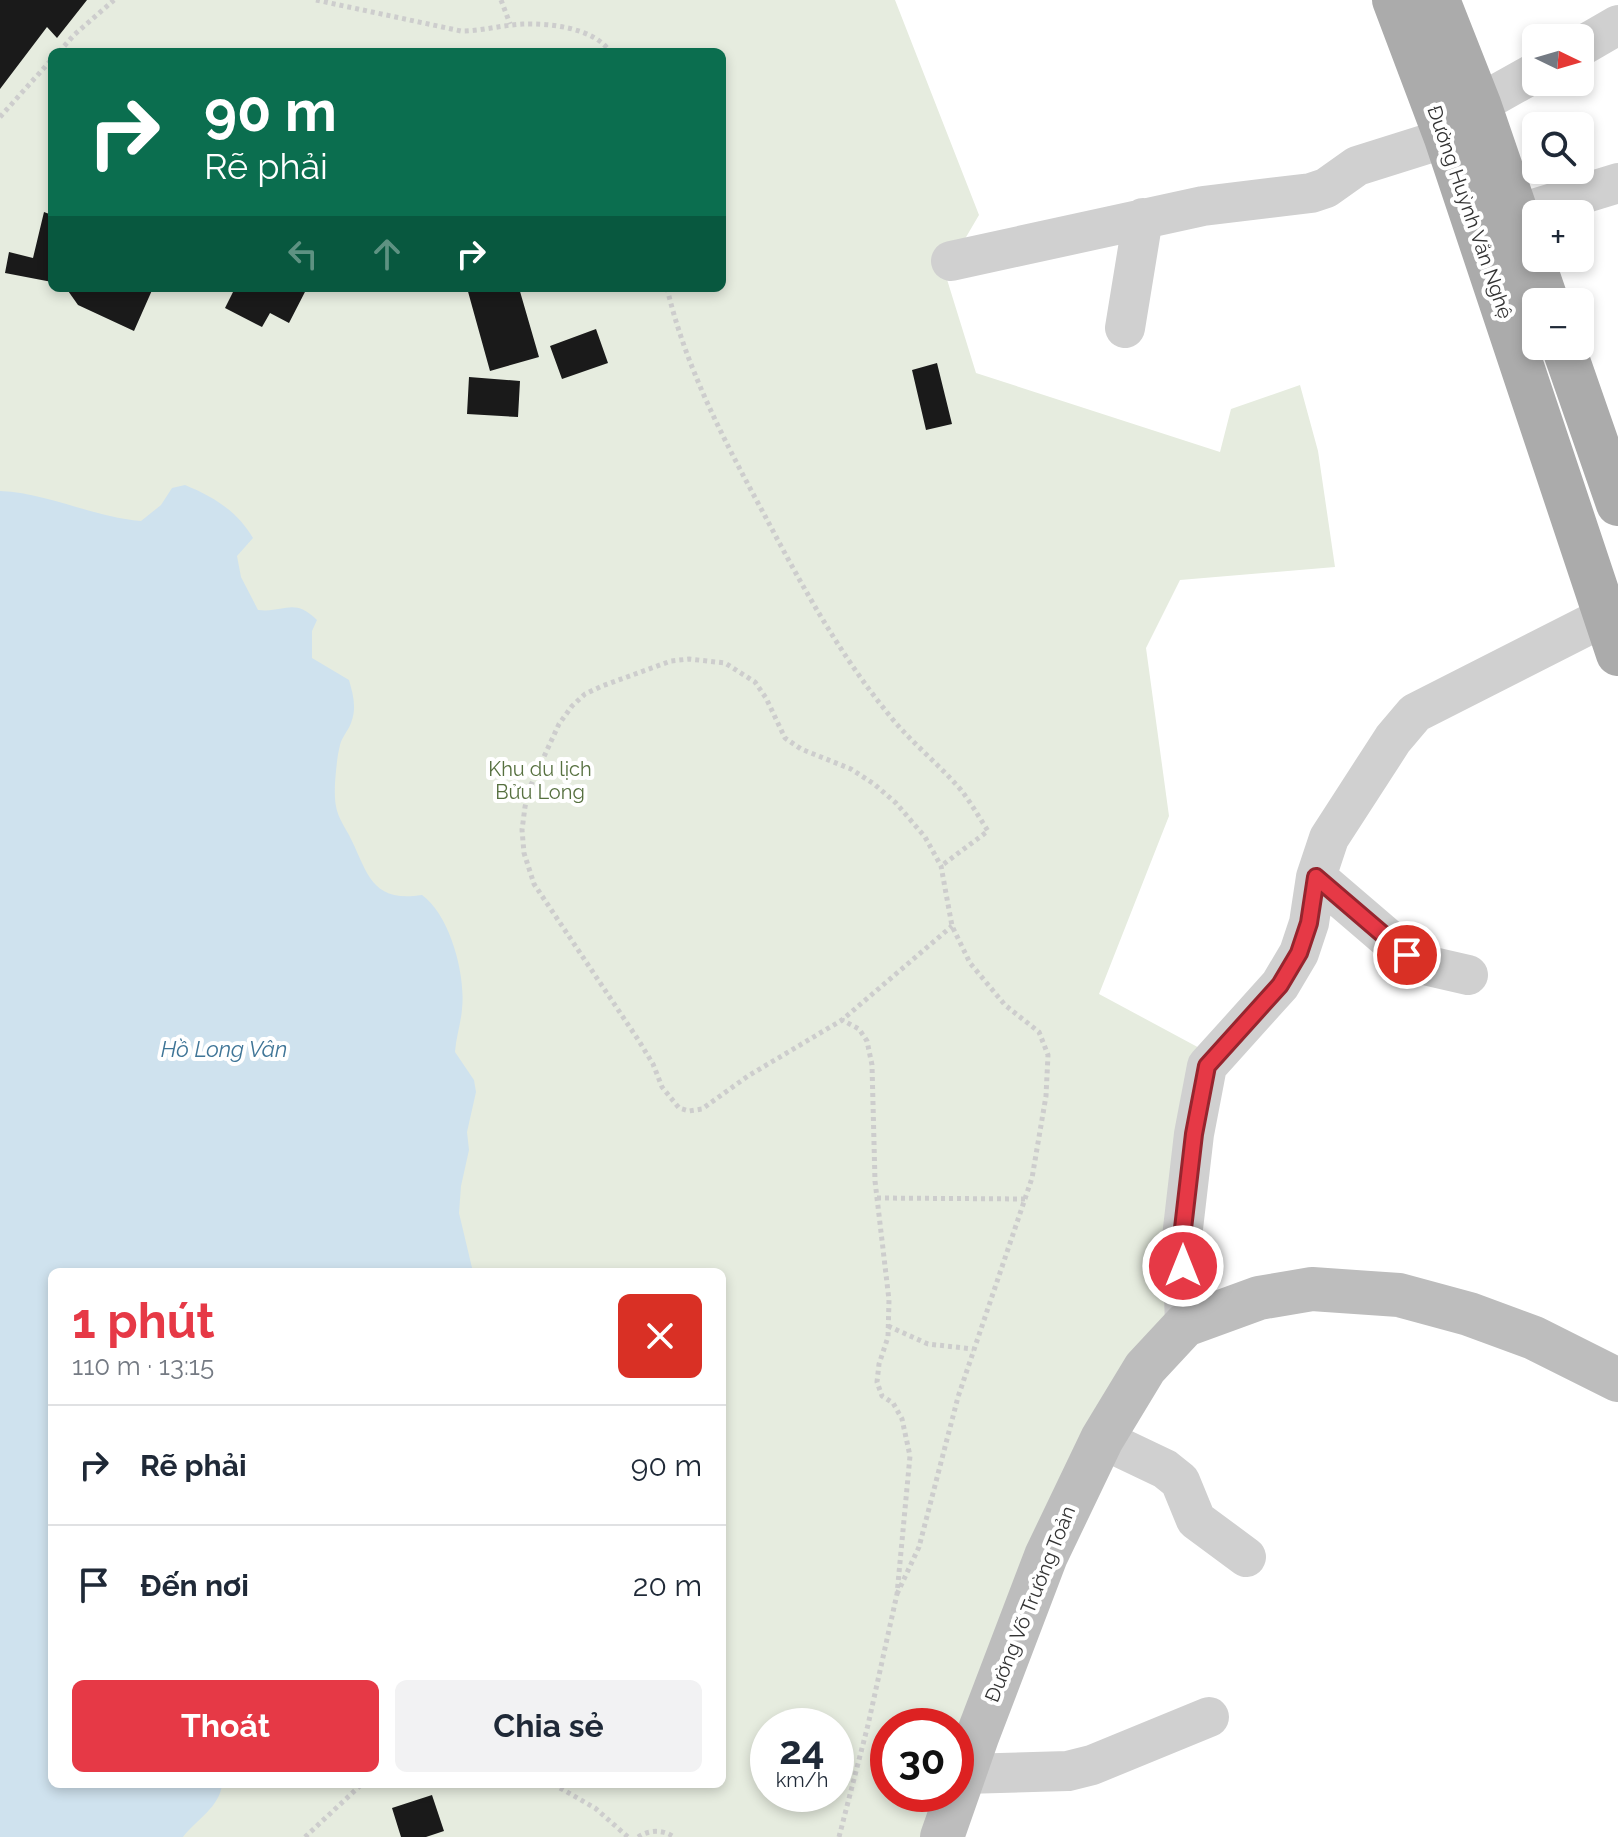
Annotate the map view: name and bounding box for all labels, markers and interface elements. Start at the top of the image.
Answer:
north arrow [1522,24,1594,96]
map controls [1522,24,1594,360]
text: 90 m [204,78,337,144]
icon: right [72,80,176,184]
street label: Đường Huỳnh Văn Nghệ [1422,102,1518,322]
button: search [1522,112,1594,184]
text: Rẽ phải [204,145,328,187]
button: + [1522,200,1594,272]
icon: left [281,232,325,276]
icon: ahead [365,232,409,276]
icon: right [449,232,493,276]
button: − [1522,288,1594,360]
park label: Khu du lịch Bửu Long [488,757,592,804]
pin [1373,921,1441,989]
icon: arrive [1385,933,1429,977]
water label: Hồ Long Vân [161,1036,287,1062]
position arrow [1141,1224,1225,1308]
text: 1 phút [72,1293,215,1349]
button: close [618,1294,702,1378]
text: 110 m · 13:15 [72,1351,214,1381]
icon: right [72,1443,116,1487]
text: Rẽ phải [140,1448,247,1483]
text: 90 m [631,1448,702,1483]
street label: Đường Võ Trường Toản [980,1502,1080,1706]
icon: arrive [72,1563,116,1607]
text: Đến nơi [140,1568,249,1603]
text: 20 m [633,1568,702,1603]
button: Thoát [72,1680,379,1772]
button: Chia sẻ [395,1680,702,1772]
speed limit sign: 30 [870,1708,974,1812]
text: 24 [779,1726,825,1773]
text: km/h [776,1768,828,1792]

